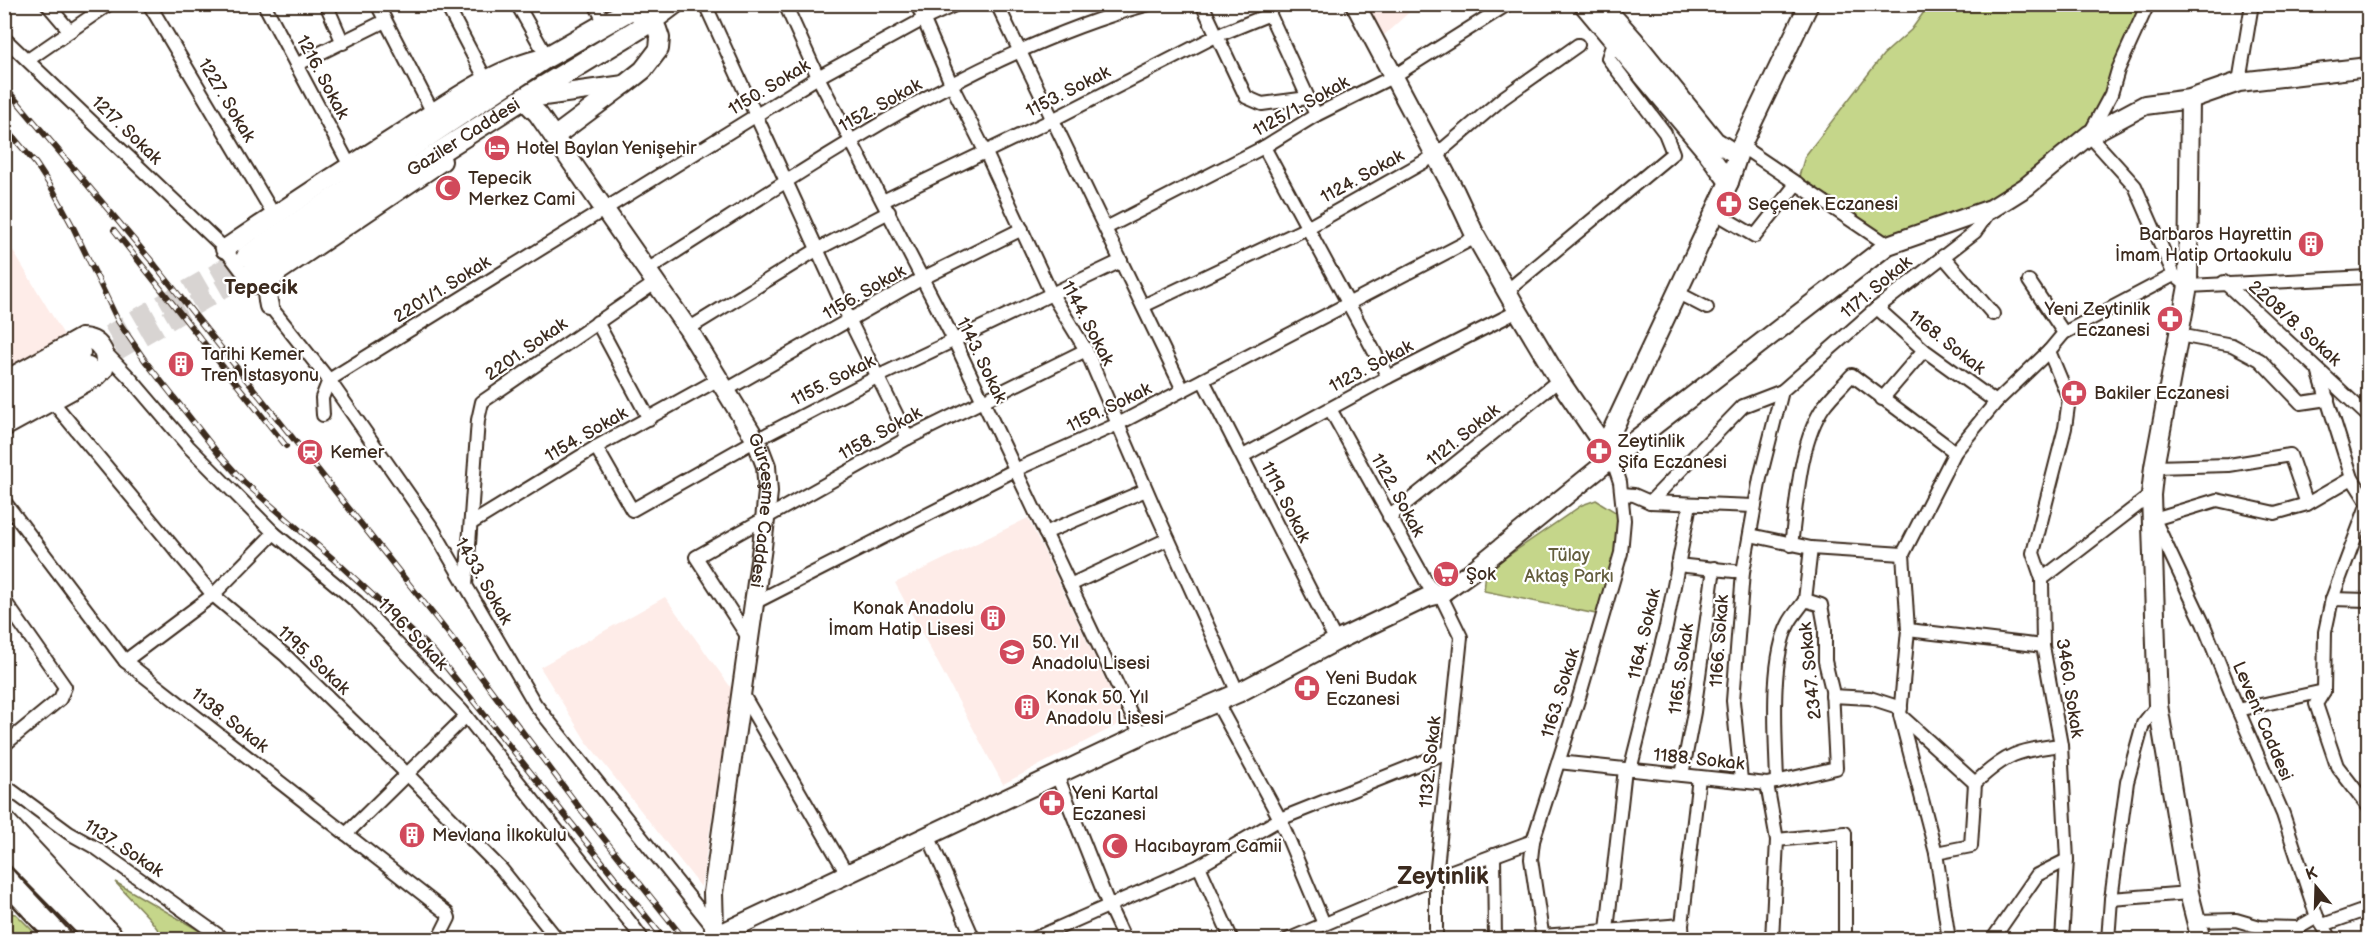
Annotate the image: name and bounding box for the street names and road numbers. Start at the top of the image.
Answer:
street label: 1216. Sokak [292,32,353,123]
street label: 1227. Sokak [193,55,260,146]
street label: 1150. Sokak [725,55,814,120]
street label: 1153. Sokak [1022,61,1114,122]
street label: 1125/1. Sokak [1250,71,1353,141]
street label: 1152. Sokak [835,74,926,137]
street label: 1217. Sokak [87,92,166,169]
street label: Gaziler Caddesi [403,94,524,181]
street label: 1124. Sokak [1317,145,1408,208]
street label: 2201/1. Sokak [390,251,495,328]
street label: 1171. Sokak [1836,251,1916,323]
street label: 1156. Sokak [819,260,909,324]
street label: 2208/8. Sokak [2244,276,2346,371]
street label: 1144. Sokak [1057,277,1119,369]
street label: 1168. Sokak [1904,306,1990,379]
street label: 2201. Sokak [481,313,572,385]
street label: 1143. Sokak [952,314,1011,407]
street label: 1123. Sokak [1326,336,1417,397]
street label: 1155. Sokak [788,350,879,411]
street label: 1159. Sokak [1064,378,1155,437]
street label: 1121. Sokak [1423,399,1504,471]
street label: 1154. Sokak [541,402,631,466]
street label: 1158. Sokak [835,402,925,465]
street label: Gürçeşme Caddesi [743,429,778,589]
street label: 1122. Sokak [1366,450,1429,541]
street label: 1119. Sokak [1256,458,1315,546]
street label: 1433. Sokak [450,534,517,629]
street label: 1164. Sokak [1624,586,1665,682]
street label: 1196. Sokak [373,594,452,675]
street label: 1166. Sokak [1706,594,1733,688]
street label: 2347. Sokak [1795,621,1826,721]
street label: 1195. Sokak [273,622,354,699]
street label: 1165. Sokak [1665,622,1698,716]
street label: 3460. Sokak [2051,637,2088,739]
street label: 1163. Sokak [1537,646,1584,741]
street label: Levent Caddesi [2228,658,2297,784]
street label: 1138. Sokak [187,684,273,757]
street label: 1132. Sokak [1415,715,1446,809]
street label: 1188. Sokak [1652,744,1746,775]
street label: 1137. Sokak [80,815,168,882]

